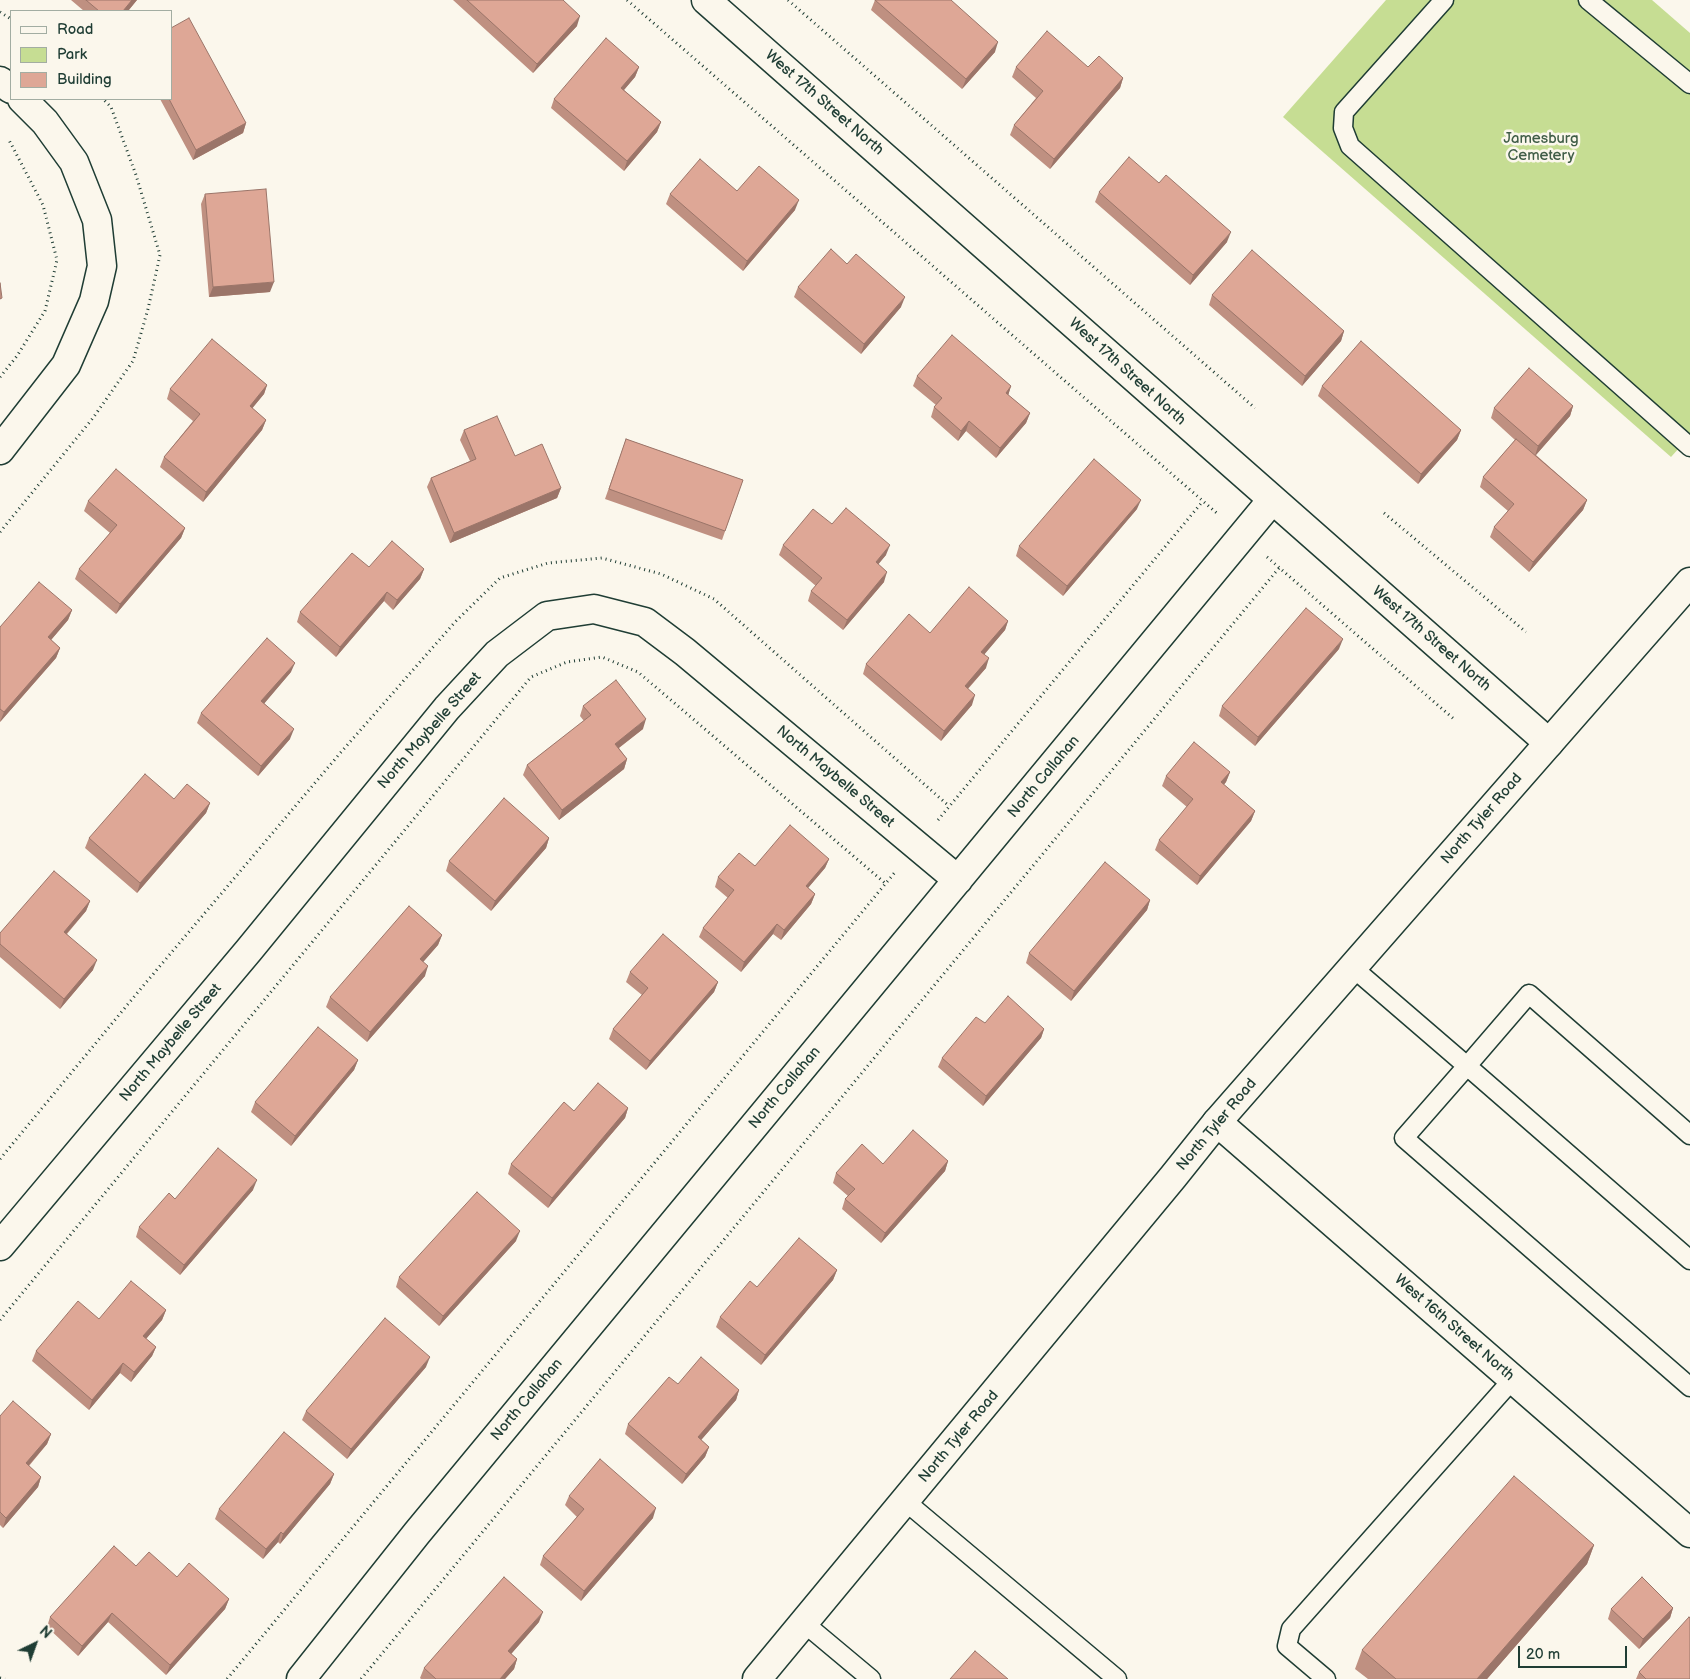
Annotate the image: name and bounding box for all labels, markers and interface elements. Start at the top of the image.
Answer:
legend [10,10,172,100]
text: Road [57,20,93,39]
text: Park [57,45,87,64]
street label: West 17th Street North [761,47,887,159]
text: Building [57,70,112,89]
park label: Jamesburg Cemetery [1503,130,1579,165]
street label: West 17th Street North [1065,315,1189,429]
street label: West 17th Street North [1368,583,1494,695]
street label: North Maybelle Street [374,669,486,793]
street label: North Maybelle Street [772,722,898,832]
street label: North Callahan [1004,732,1084,822]
street label: North Tyler Road [1438,770,1526,868]
street label: North Maybelle Street [116,980,226,1106]
street label: North Callahan [745,1043,825,1133]
street label: North Tyler Road [1173,1075,1261,1175]
street label: West 16th Street North [1390,1271,1518,1385]
street label: North Callahan [487,1355,567,1445]
street label: North Tyler Road [915,1387,1003,1487]
north arrow [10,1619,60,1669]
text: N [36,1623,55,1642]
scale bar [1520,1636,1629,1668]
text: 20 m [1526,1645,1560,1664]

